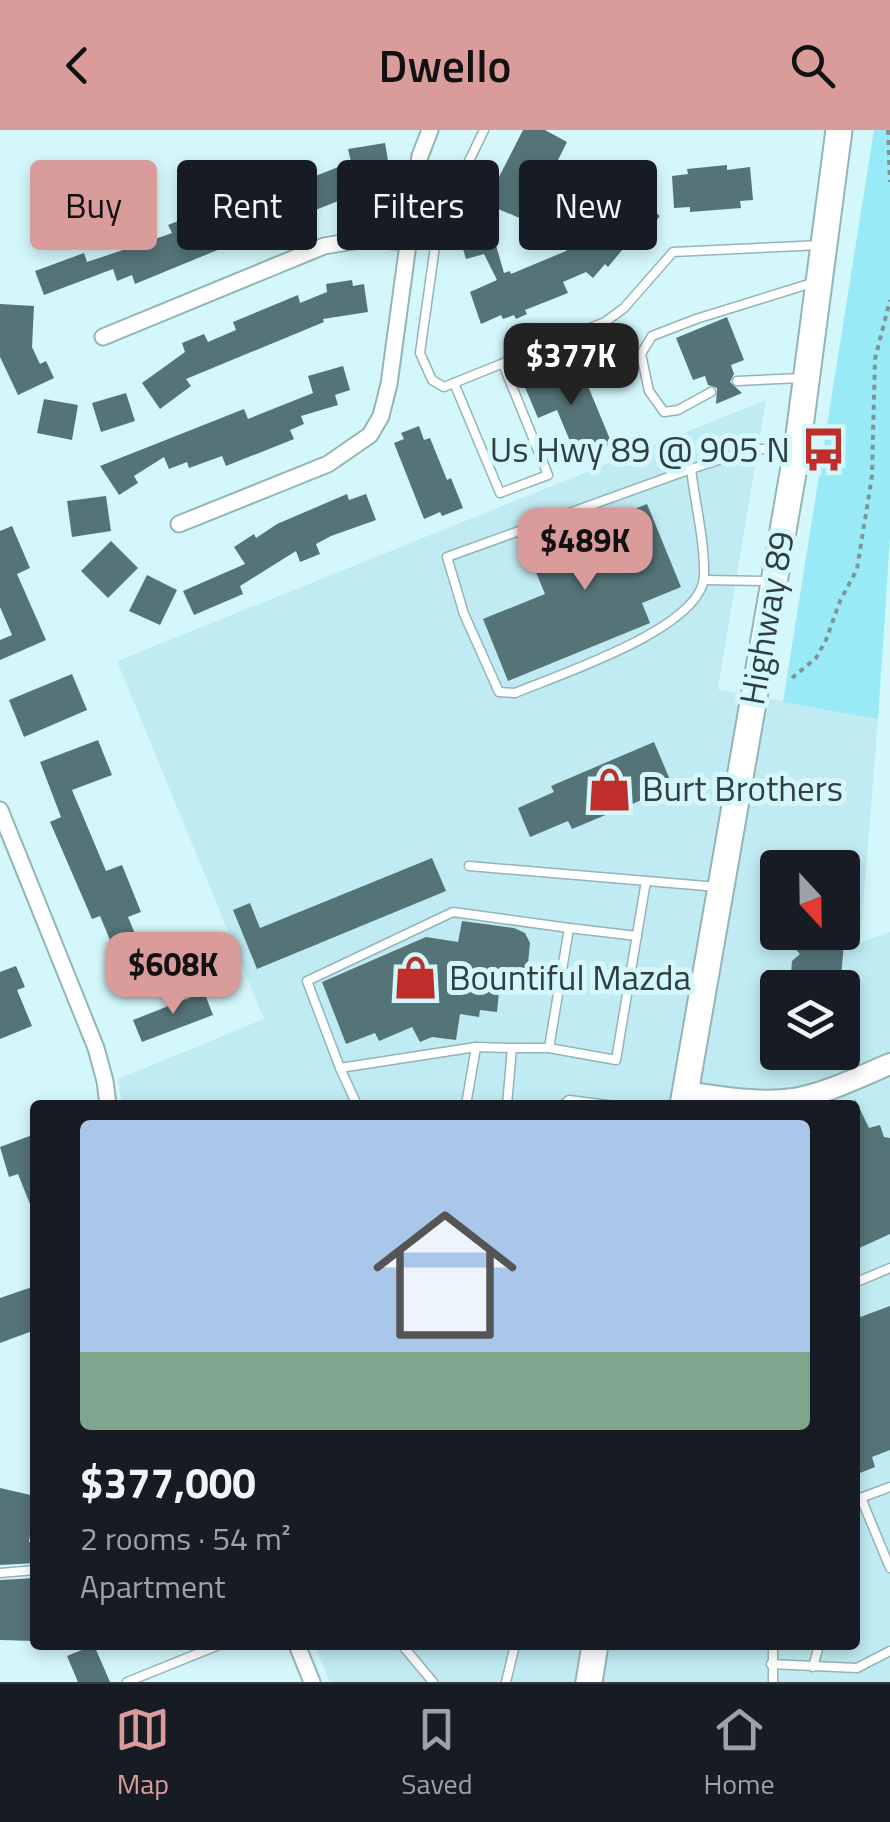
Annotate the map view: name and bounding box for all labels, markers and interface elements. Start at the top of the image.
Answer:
text: Dwello [379,31,511,99]
icon: back [50,38,105,93]
icon: search [785,38,840,93]
chip: Buy [30,160,157,250]
chip: Rent [177,160,317,250]
chip: Filters [337,160,499,250]
chip: New [519,160,657,250]
pin: $377K [501,323,641,408]
text: $377K [526,331,616,379]
place label: Us Hwy 89 @ 905 N [490,422,790,476]
bus stop icon: Us Hwy 89 @ 905 N [799,426,847,474]
pin: $489K [515,508,655,593]
text: $489K [540,516,630,564]
street label: Highway 89 [724,527,808,709]
place label: Burt Brothers [642,761,843,815]
shop icon: Burt Brothers [585,765,633,813]
north arrow [760,850,860,950]
map controls [760,850,860,1070]
pin: $608K [103,932,243,1017]
text: $608K [128,940,218,988]
place label: Bountiful Mazda [449,950,691,1004]
shop icon: Bountiful Mazda [392,954,440,1002]
button: layers [760,970,860,1070]
icon: home [355,1185,535,1365]
text: $377,000 [80,1450,256,1514]
text: 2 rooms · 54 m² [80,1514,291,1562]
text: Apartment [80,1562,226,1610]
tab: Map [115,1702,170,1805]
tab: Saved [401,1702,473,1805]
tab: Home [703,1702,775,1805]

